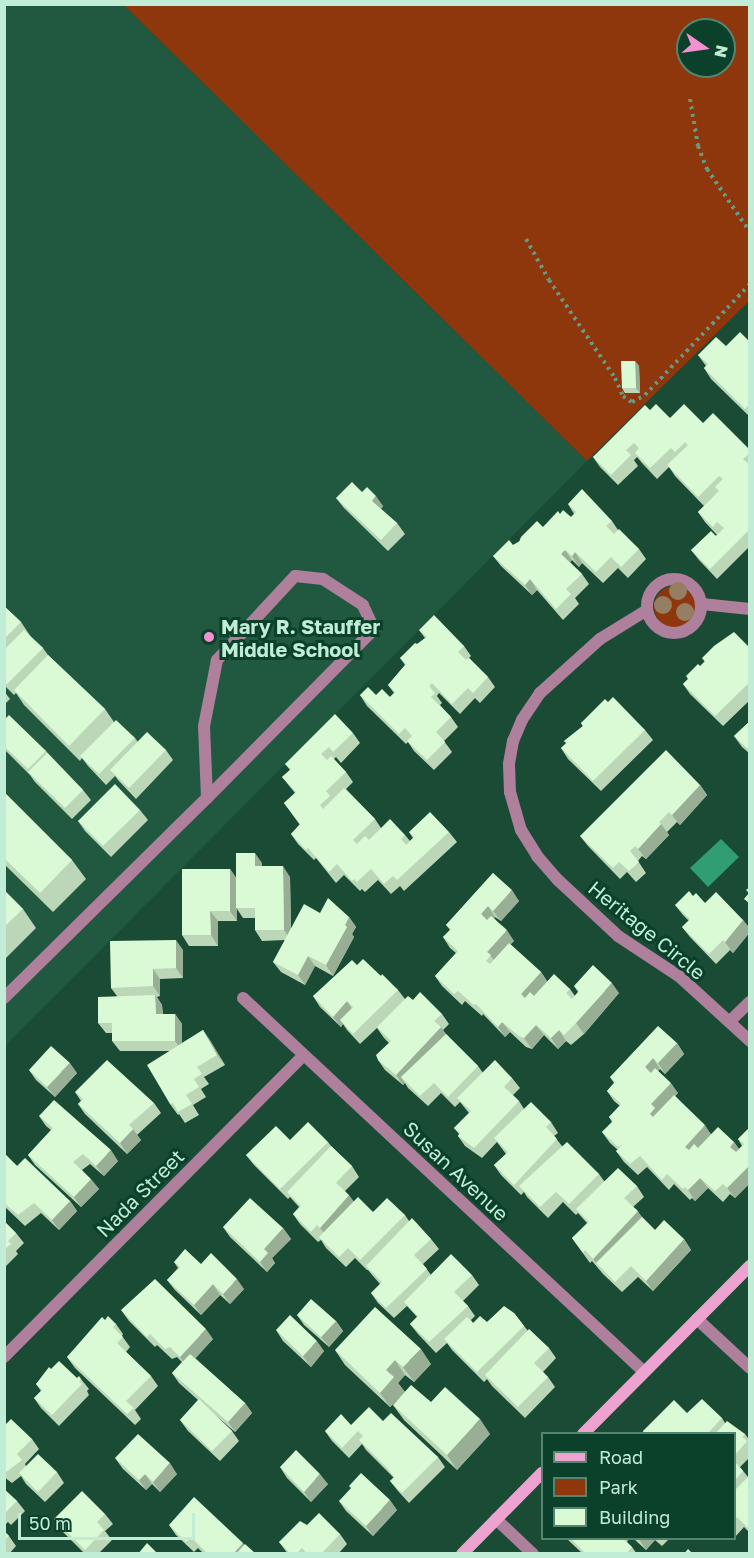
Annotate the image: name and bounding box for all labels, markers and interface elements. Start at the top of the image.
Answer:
north arrow [676,18,736,78]
text: N [710,43,733,60]
place label: Mary R. Stauffer Middle School [221,614,380,661]
marker: Mary R. Stauffer Middle School [202,630,216,644]
street label: Heritage Circle [584,876,710,984]
street label: Susan Avenue [399,1116,513,1226]
street label: Nada Street [91,1144,189,1242]
legend [541,1432,736,1540]
text: Road [599,1446,643,1468]
text: Park [599,1476,638,1498]
scale bar [21,1501,198,1539]
text: Building [599,1506,670,1528]
text: 50 m [29,1512,71,1534]

